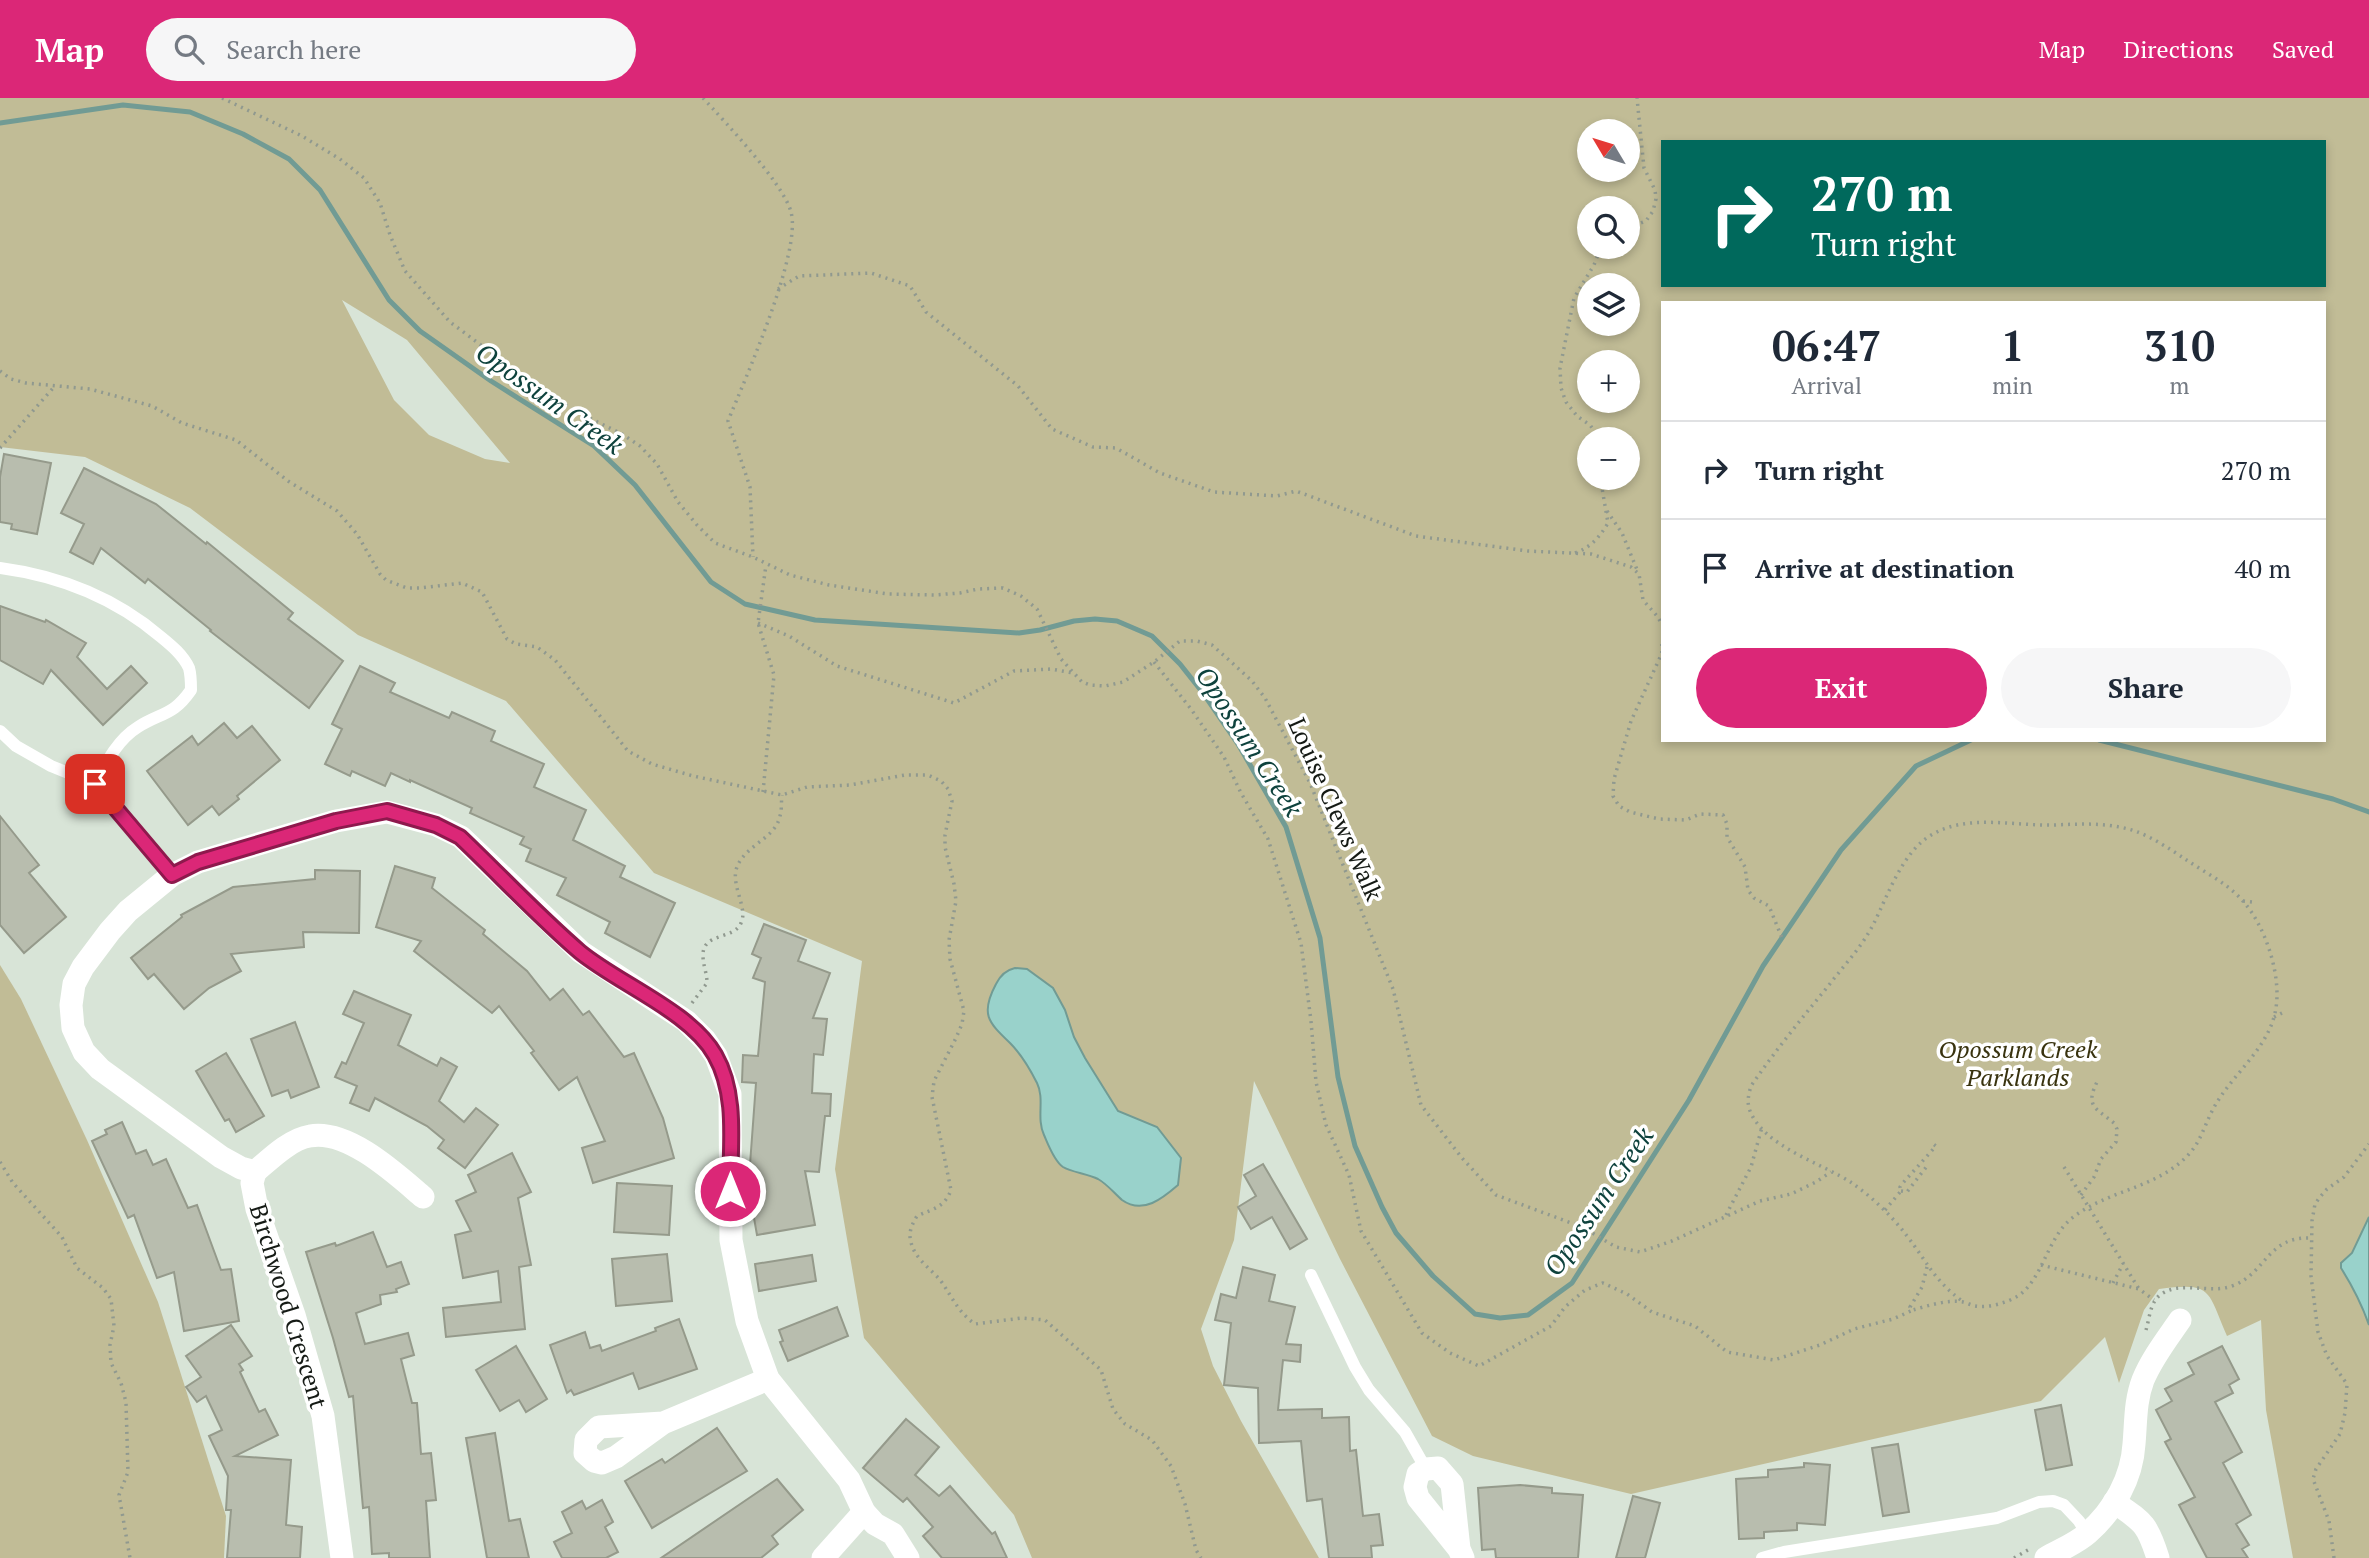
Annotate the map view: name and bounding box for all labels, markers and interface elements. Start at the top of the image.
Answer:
search box [146,18,636,81]
text: Map [35,28,104,71]
icon: search [170,30,208,68]
text: Search here [226,32,361,66]
text: Map [2039,33,2085,65]
text: Directions [2123,33,2234,65]
text: Saved [2272,33,2334,65]
north arrow [1577,119,1640,182]
map controls [1577,119,1640,490]
text: 270 m [1811,160,1953,225]
icon: right [1696,168,1787,259]
button: search [1577,196,1640,259]
text: Turn right [1811,223,1957,265]
button: layers [1577,273,1640,336]
text: 06:47 [1772,317,1881,373]
text: 1 [2001,317,2024,373]
text: 310 [2144,317,2215,373]
water label: Opossum Creek [470,335,631,462]
button: + [1577,350,1640,413]
text: Arrival [1791,370,1862,401]
text: min [1992,370,2033,401]
text: m [2169,370,2189,401]
button: − [1577,427,1640,490]
icon: right [1696,451,1734,489]
text: Turn right [1755,453,1884,487]
text: 270 m [2221,453,2291,487]
icon: arrive [1696,549,1734,587]
text: Arrive at destination [1755,551,2014,585]
text: 40 m [2235,551,2291,585]
button: Exit [1696,648,1987,728]
button: Share [2001,648,2291,728]
water label: Opossum Creek [1189,659,1311,823]
street label: Louise Clews Walk [1281,713,1391,906]
pin [65,754,125,814]
icon: arrive [76,765,114,803]
park label: Opossum Creek Parklands [1938,1033,2098,1093]
water label: Opossum Creek [1536,1120,1661,1282]
position arrow [693,1154,767,1228]
street label: Birchwood Crescent [243,1200,335,1412]

